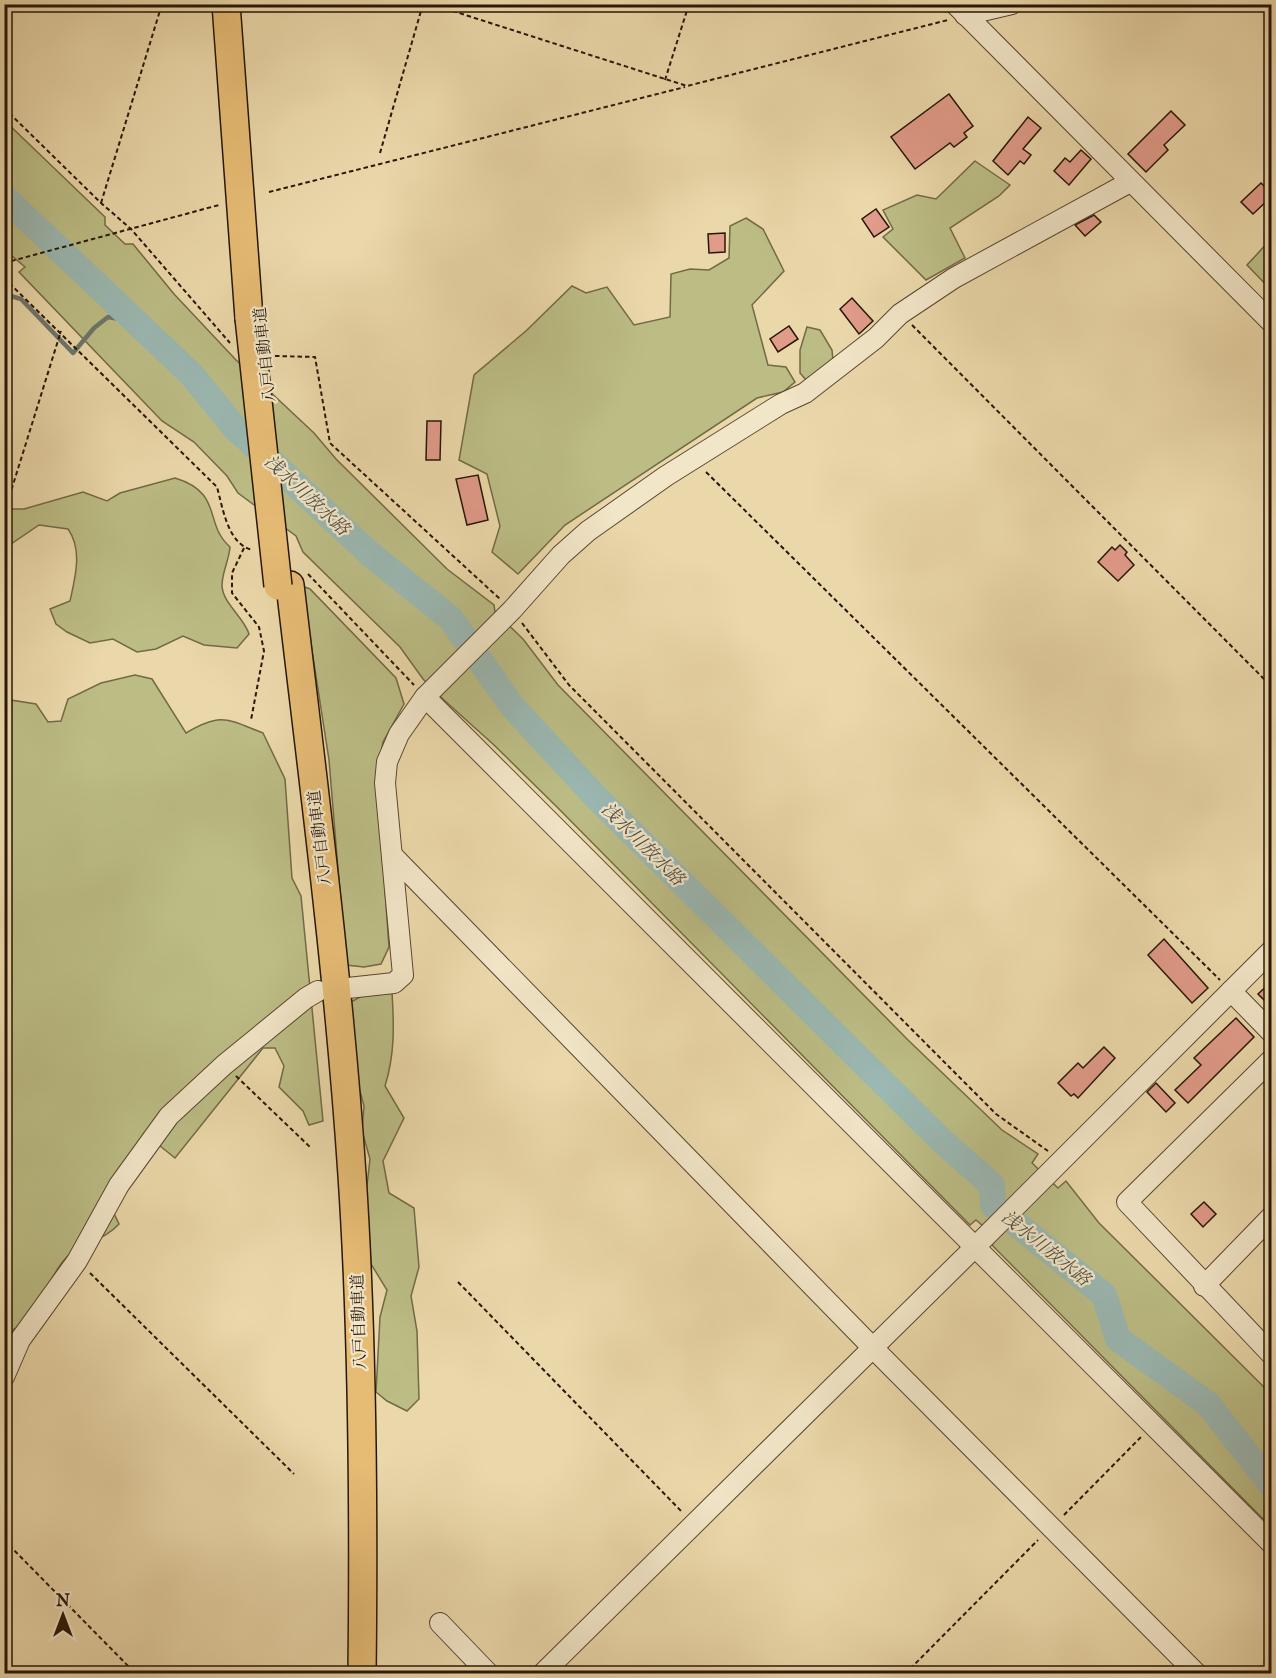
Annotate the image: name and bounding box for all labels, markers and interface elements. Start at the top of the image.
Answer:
street label: 八戸自動車道 [251,306,281,404]
water label: 浅水川放水路 [259,451,355,543]
street label: 八戸自動車道 [305,789,337,887]
water label: 浅水川放水路 [596,799,690,893]
water label: 浅水川放水路 [996,1206,1096,1293]
street label: 八戸自動車道 [348,1274,372,1370]
north arrow [33,1585,93,1645]
text: N [55,1592,70,1612]

